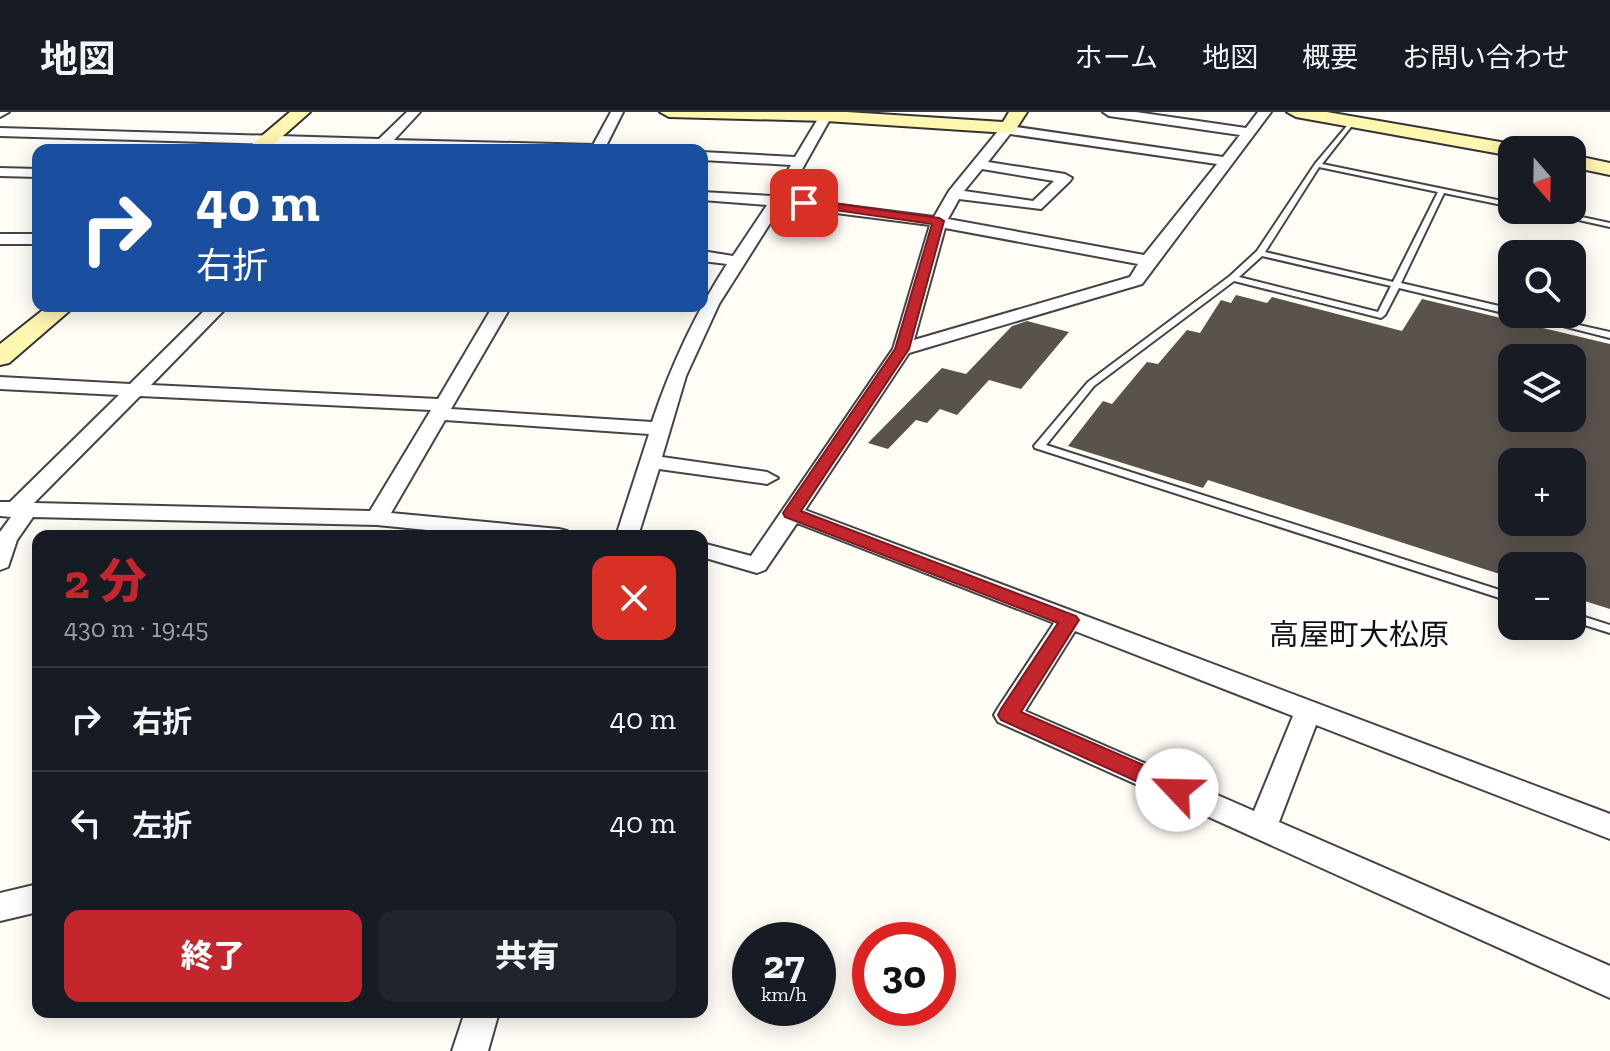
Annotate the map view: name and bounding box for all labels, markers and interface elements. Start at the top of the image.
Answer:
text: 地図 [40,36,116,82]
text: ホーム [1075,41,1158,74]
text: 地図 [1202,41,1258,74]
text: 概要 [1302,41,1358,74]
text: お問い合わせ [1402,41,1570,74]
north arrow [1498,136,1586,224]
map controls [1498,136,1586,640]
text: 40 m [196,168,320,235]
pin [770,169,838,237]
icon: right [64,176,168,280]
icon: arrive [782,181,826,225]
button: search [1498,240,1586,328]
text: 右折 [196,244,268,287]
button: layers [1498,344,1586,432]
button: + [1498,448,1586,536]
button: − [1498,552,1586,640]
text: 2 分 [64,553,147,610]
button: close [592,556,676,640]
text: 430 m · 19:45 [64,612,209,644]
district label: 高屋町大松原 [1269,617,1449,653]
icon: right [64,697,108,741]
text: 40 m [610,701,676,737]
text: 右折 [132,704,192,740]
position arrow [1135,748,1219,832]
icon: left [64,801,108,845]
text: 40 m [610,805,676,841]
text: 左折 [132,808,192,844]
button: 終了 [64,910,362,1002]
button: 共有 [378,910,676,1002]
speed limit sign: 30 [852,922,956,1026]
text: 27 [763,940,805,988]
text: km/h [761,982,807,1006]

